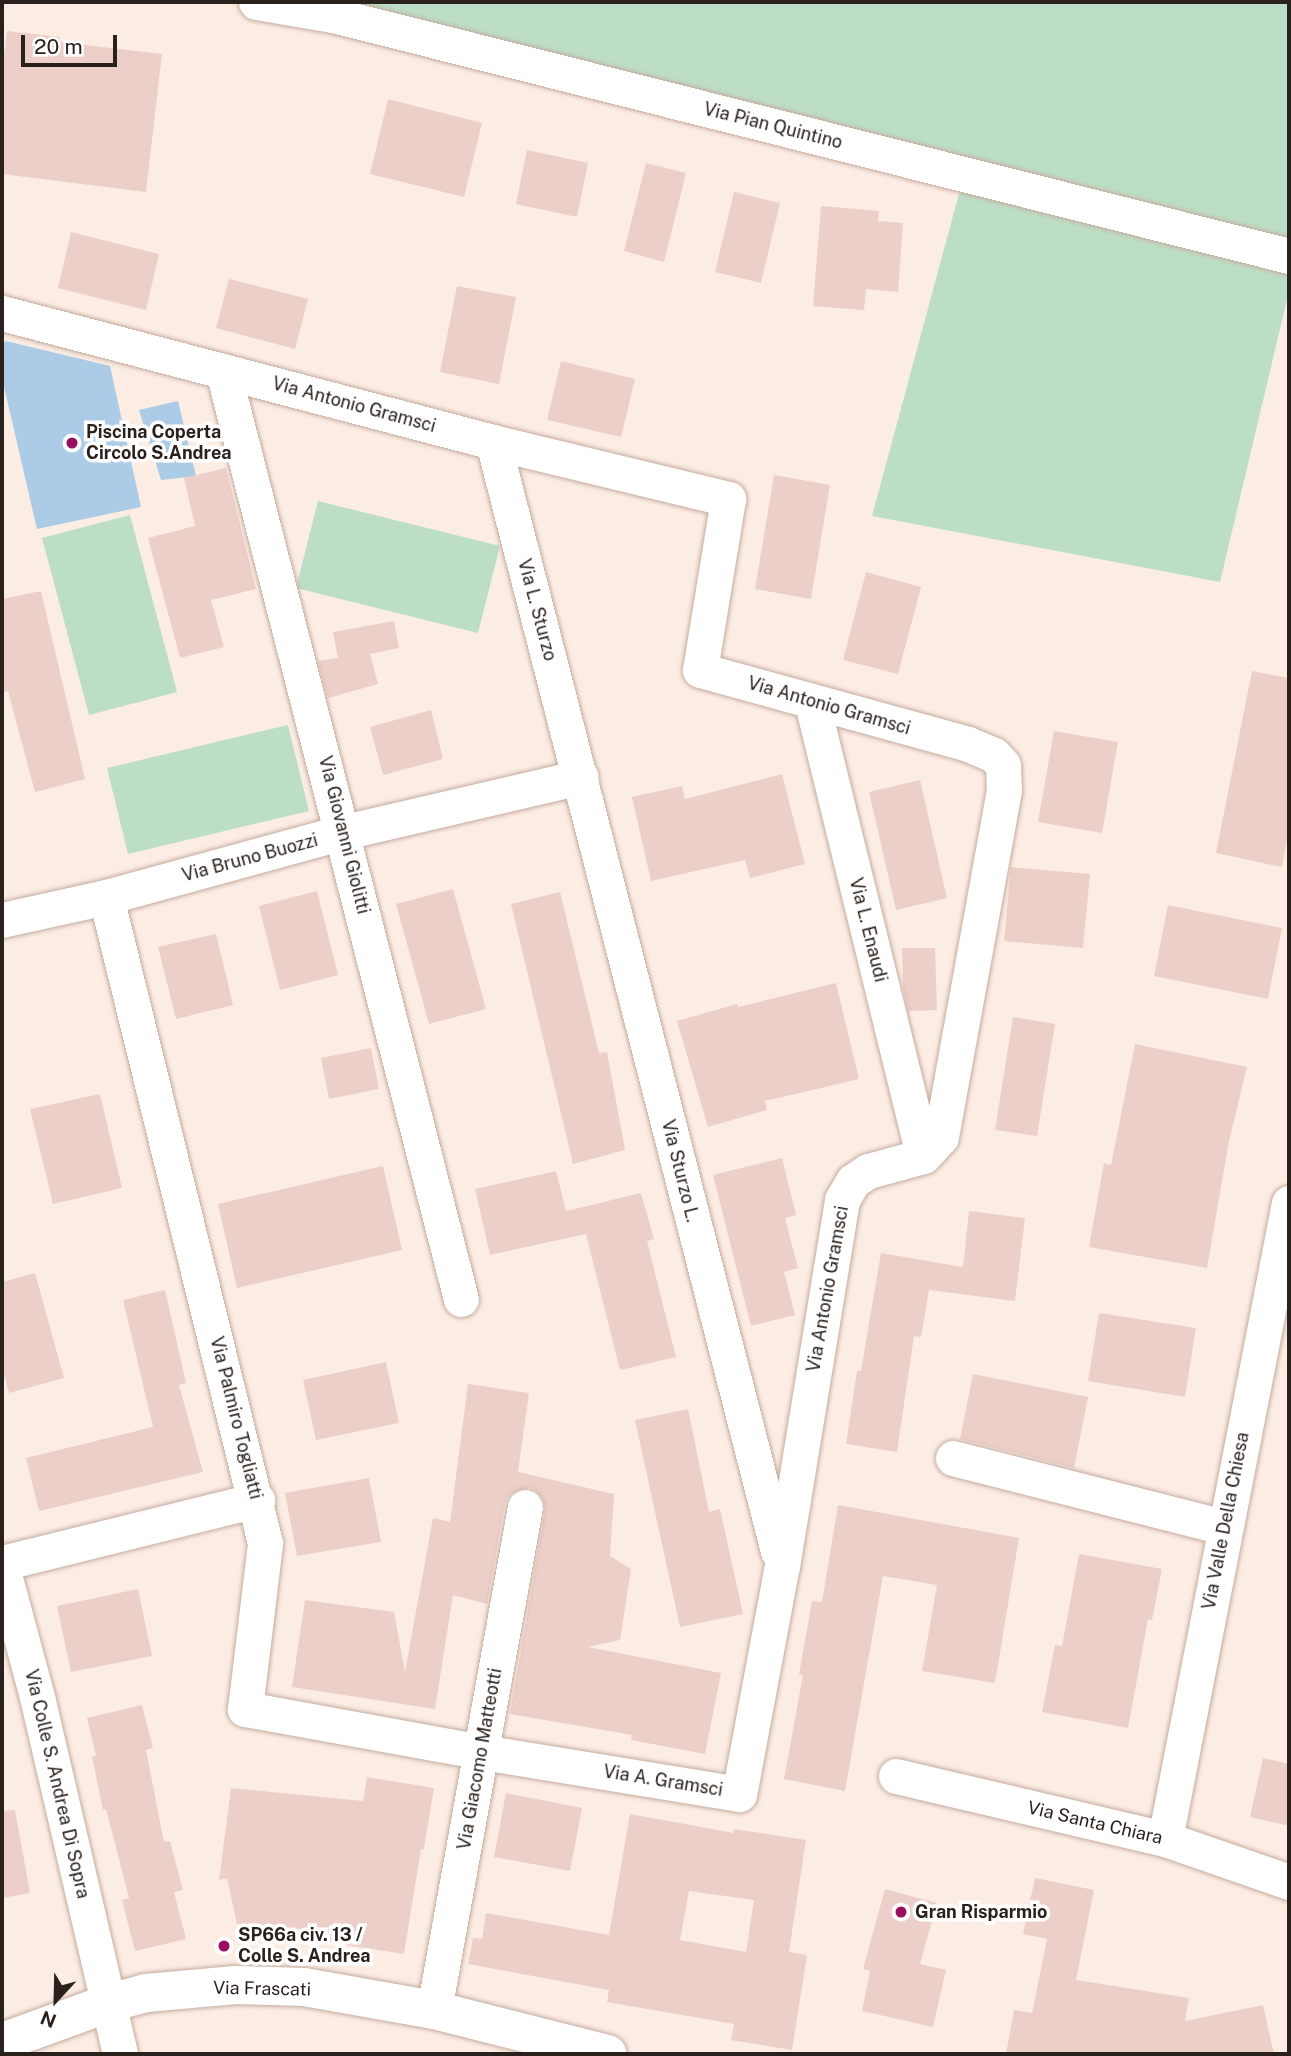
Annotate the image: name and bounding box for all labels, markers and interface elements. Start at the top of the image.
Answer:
scale bar [24,21,121,65]
text: 20 m [34,34,83,59]
street label: Via Pian Quintino [701,98,845,154]
street label: Via Antonio Gramsci [270,373,438,437]
place label: Piscina Coperta Circolo S.Andrea [86,422,232,464]
marker: Piscina Coperta Circolo S.Andrea [64,435,80,451]
street label: Via L. Sturzo [513,557,561,663]
street label: Via Antonio Gramsci [745,672,913,740]
street label: Via Giovanni Giolitti [314,754,374,916]
street label: Via Bruno Buozzi [180,829,320,887]
street label: Via L. Enaudi [845,876,891,984]
street label: Via Sturzo L. [657,1118,703,1224]
street label: Via Antonio Gramsci [803,1204,853,1374]
street label: Via Palmiro Togliatti [205,1334,267,1502]
street label: Via Valle Della Chiesa [1198,1430,1254,1612]
street label: Via Giacomo Matteotti [453,1666,507,1852]
street label: Via Colle S. Andrea Di Sopra [20,1667,94,1901]
street label: Via A. Gramsci [602,1761,724,1801]
street label: Via Santa Chiara [1025,1797,1165,1849]
place label: Gran Risparmio [915,1901,1047,1923]
marker: Gran Risparmio [893,1904,909,1920]
place label: SP66a civ. 13 / Colle S. Andrea [238,1925,371,1968]
marker: SP66a civ. 13 / Colle S. Andrea [216,1938,232,1954]
north arrow [21,1965,91,2035]
street label: Via Frascati [213,1977,311,2001]
text: N [37,2006,59,2032]

